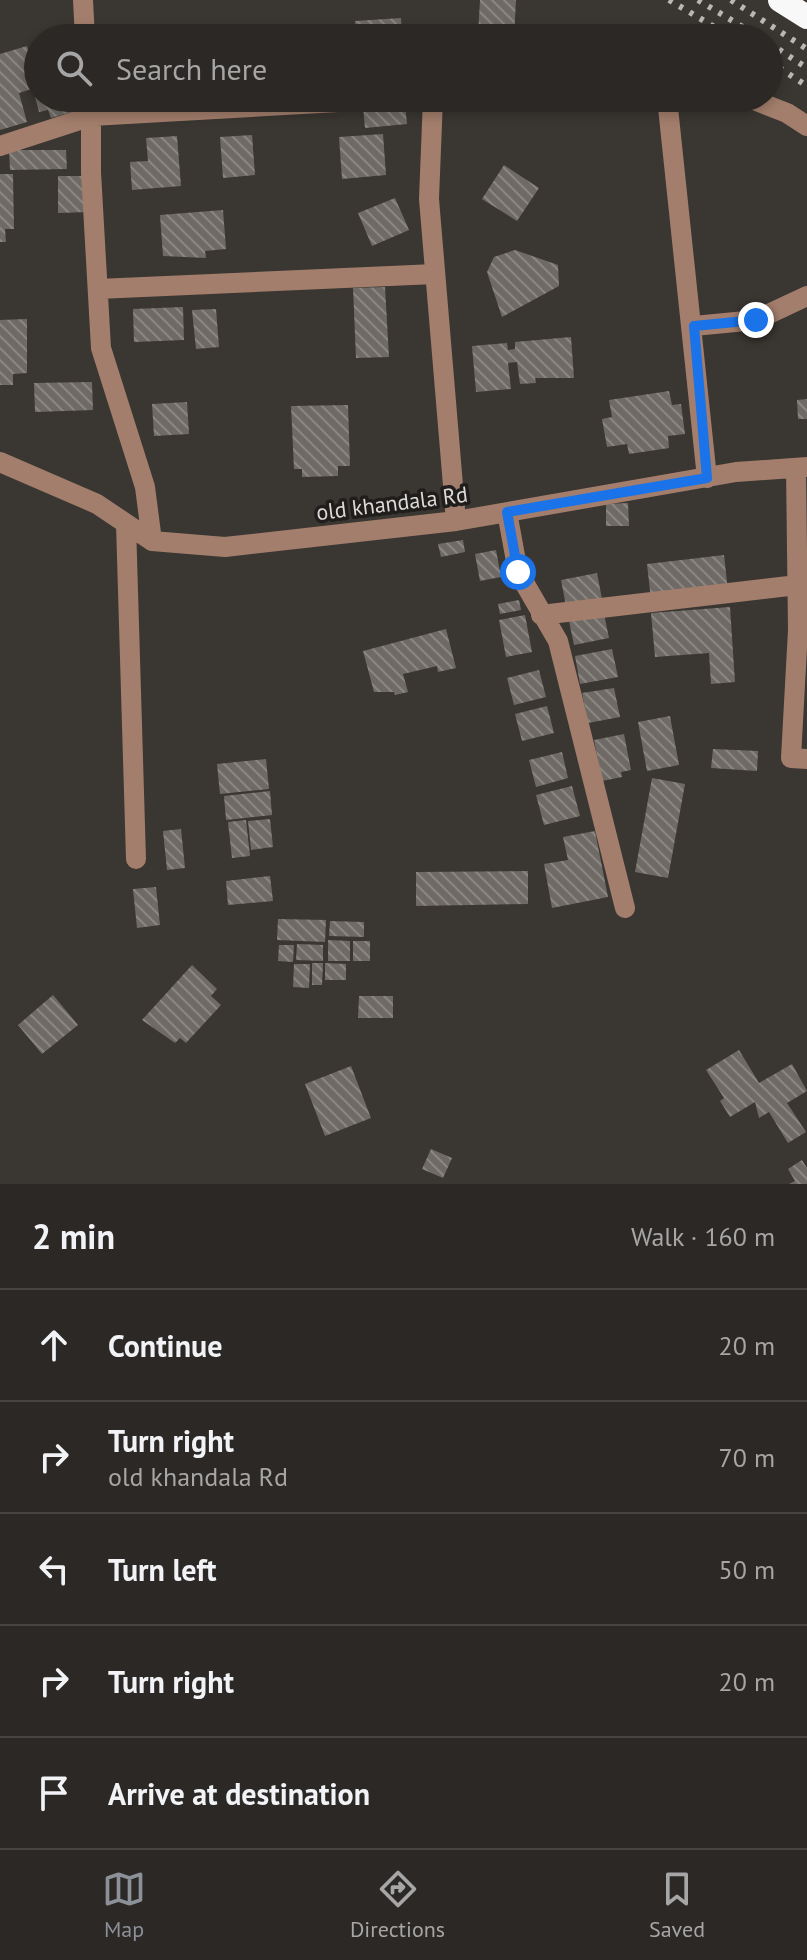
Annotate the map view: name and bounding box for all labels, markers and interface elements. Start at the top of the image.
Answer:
search box [24,24,783,112]
icon: search [52,46,96,90]
text: Search here [116,49,267,88]
route end [738,302,774,338]
street label: old khandala Rd [315,480,469,526]
route start [500,554,536,590]
text: 2 min [32,1214,115,1258]
text: Walk · 160 m [631,1220,775,1253]
icon: ahead [32,1323,76,1367]
text: Continue [108,1326,222,1365]
text: 20 m [719,1329,775,1362]
text: Turn right [108,1421,234,1460]
icon: right [32,1435,76,1479]
text: 70 m [719,1441,775,1474]
text: old khandala Rd [108,1460,288,1493]
icon: left [32,1547,76,1591]
text: Turn left [108,1550,216,1589]
text: 50 m [719,1553,775,1586]
icon: right [32,1659,76,1703]
text: Turn right [108,1662,234,1701]
text: 20 m [719,1665,775,1698]
icon: arrive [32,1771,76,1815]
text: Arrive at destination [108,1774,370,1813]
tab: Map [102,1867,146,1943]
tab: Directions [350,1867,445,1943]
tab: Saved [649,1867,705,1943]

